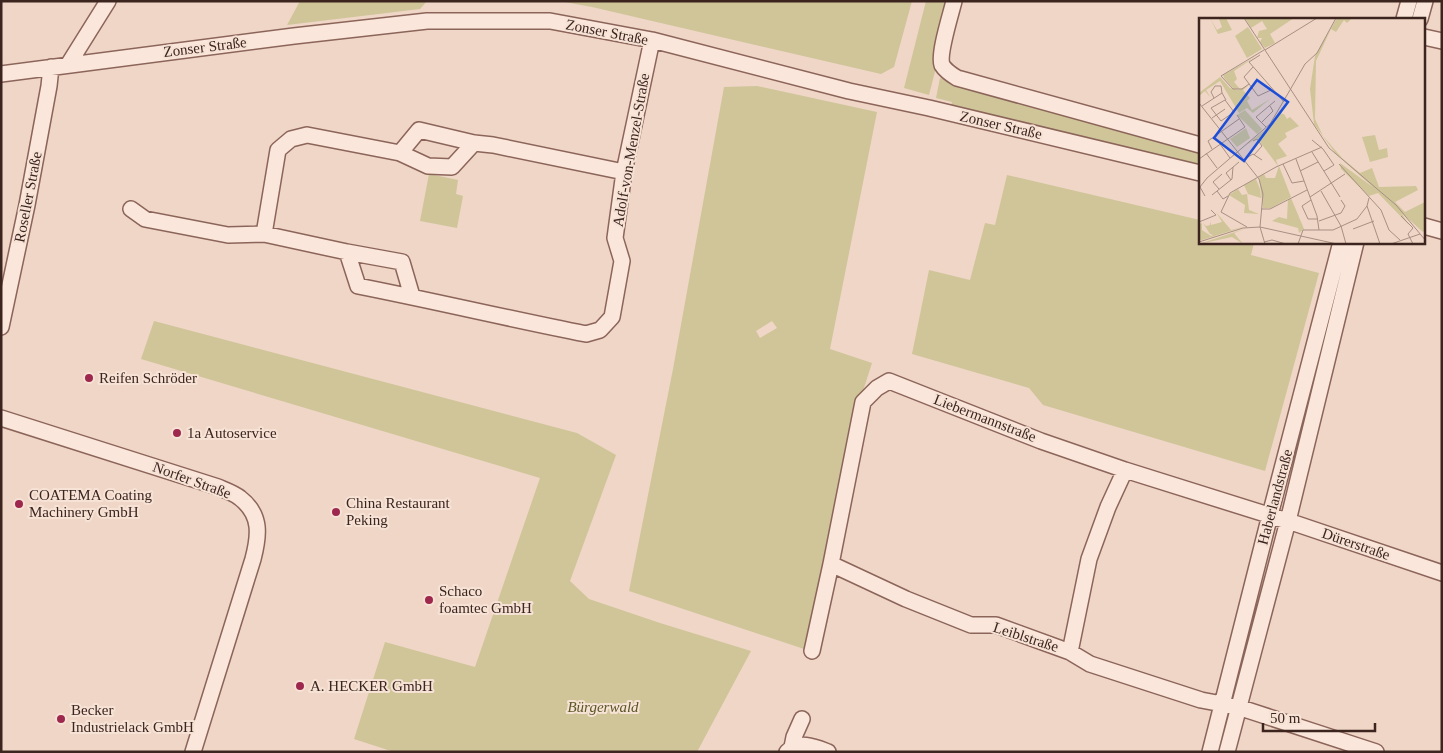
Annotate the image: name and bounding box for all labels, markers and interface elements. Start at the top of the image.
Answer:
street label: Zonser Straße [564,16,650,48]
inset map [1199,18,1426,244]
street label: Zonser Straße [162,34,248,60]
street label: Adolf-von-Menzel-Straße [610,72,652,228]
street label: Zonser Straße [958,108,1044,142]
street label: Roseller Straße [11,150,45,244]
place label: Reifen Schröder [99,370,197,386]
marker: Reifen Schröder [83,372,95,384]
street label: Liebermannstraße [932,391,1039,445]
place label: 1a Autoservice [187,425,277,441]
marker: 1a Autoservice [171,427,183,439]
street label: Haberlandstraße [1255,447,1296,547]
street label: Norfer Straße [151,458,234,502]
place label: COATEMA Coating Machinery GmbH [29,487,152,520]
place label: China Restaurant Peking [346,495,451,528]
marker: COATEMA Coating Machinery GmbH [13,498,25,510]
marker: China Restaurant Peking [330,506,342,518]
street label: Dürerstraße [1320,525,1392,563]
place label: Schaco foamtec GmbH [439,583,532,616]
marker: Schaco foamtec GmbH [423,594,435,606]
street label: Leiblstraße [991,619,1061,655]
place label: A. HECKER GmbH [310,678,433,694]
marker: A. HECKER GmbH [294,680,306,692]
park label: Bürgerwald [567,699,639,715]
scale bar [1263,700,1376,732]
place label: Becker Industrielack GmbH [71,702,194,735]
text: 50 m [1270,710,1301,726]
marker: Becker Industrielack GmbH [55,713,67,725]

